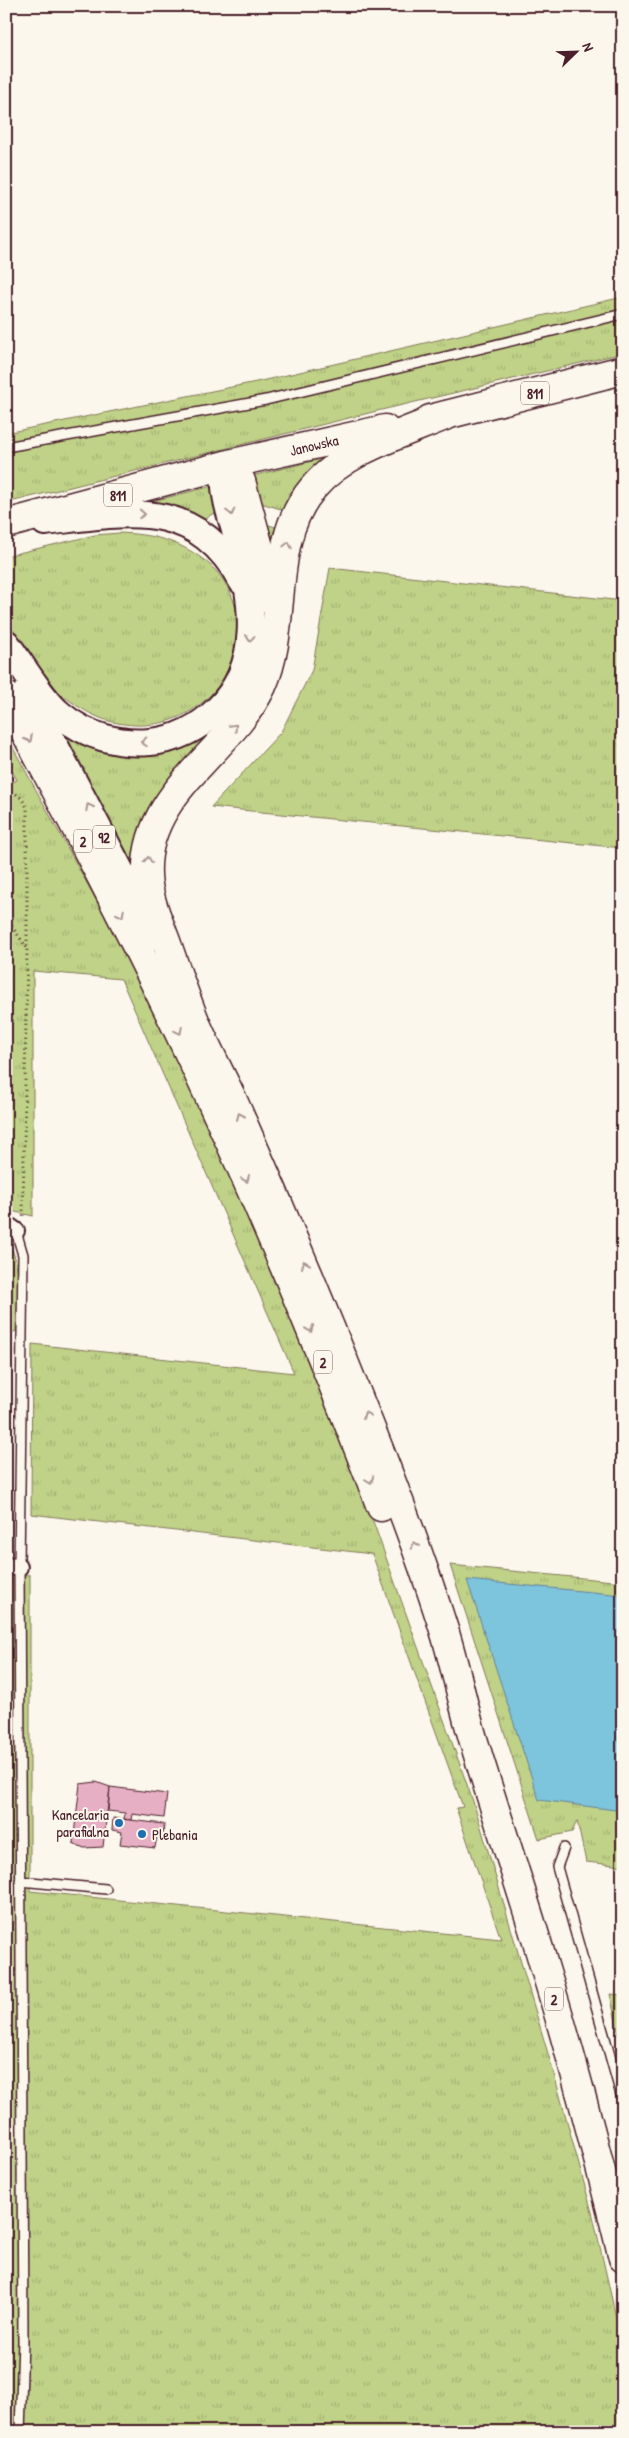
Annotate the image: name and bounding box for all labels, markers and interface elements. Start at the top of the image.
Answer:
north arrow [552,28,602,78]
text: N [578,40,599,54]
road number: 811 [521,382,549,404]
street label: Janowska [288,429,340,461]
road number: 811 [104,484,132,506]
one-way arrow [225,507,236,516]
one-way arrow [138,509,146,520]
one-way arrow [282,540,292,549]
one-way arrow [245,635,256,643]
one-way arrow [228,724,237,733]
one-way arrow [23,734,33,743]
one-way arrow [140,737,148,748]
one-way arrow [85,804,95,813]
road number: 92 [93,826,115,849]
road number: 2 [74,829,92,852]
one-way arrow [142,856,153,864]
one-way arrow [115,909,125,918]
one-way arrow [172,1026,182,1035]
one-way arrow [235,1112,246,1121]
one-way arrow [240,1174,251,1183]
one-way arrow [300,1261,310,1269]
one-way arrow [304,1324,314,1333]
road number: 2 [314,1350,332,1374]
one-way arrow [362,1411,372,1420]
one-way arrow [364,1475,374,1483]
one-way arrow [411,1542,421,1550]
place label: Kancelaria parafialna [52,1804,109,1842]
marker: Kancelaria parafialna [113,1817,125,1829]
place label: Plebania [152,1824,197,1845]
marker: Plebania [136,1828,148,1840]
road number: 2 [545,1988,563,2010]

